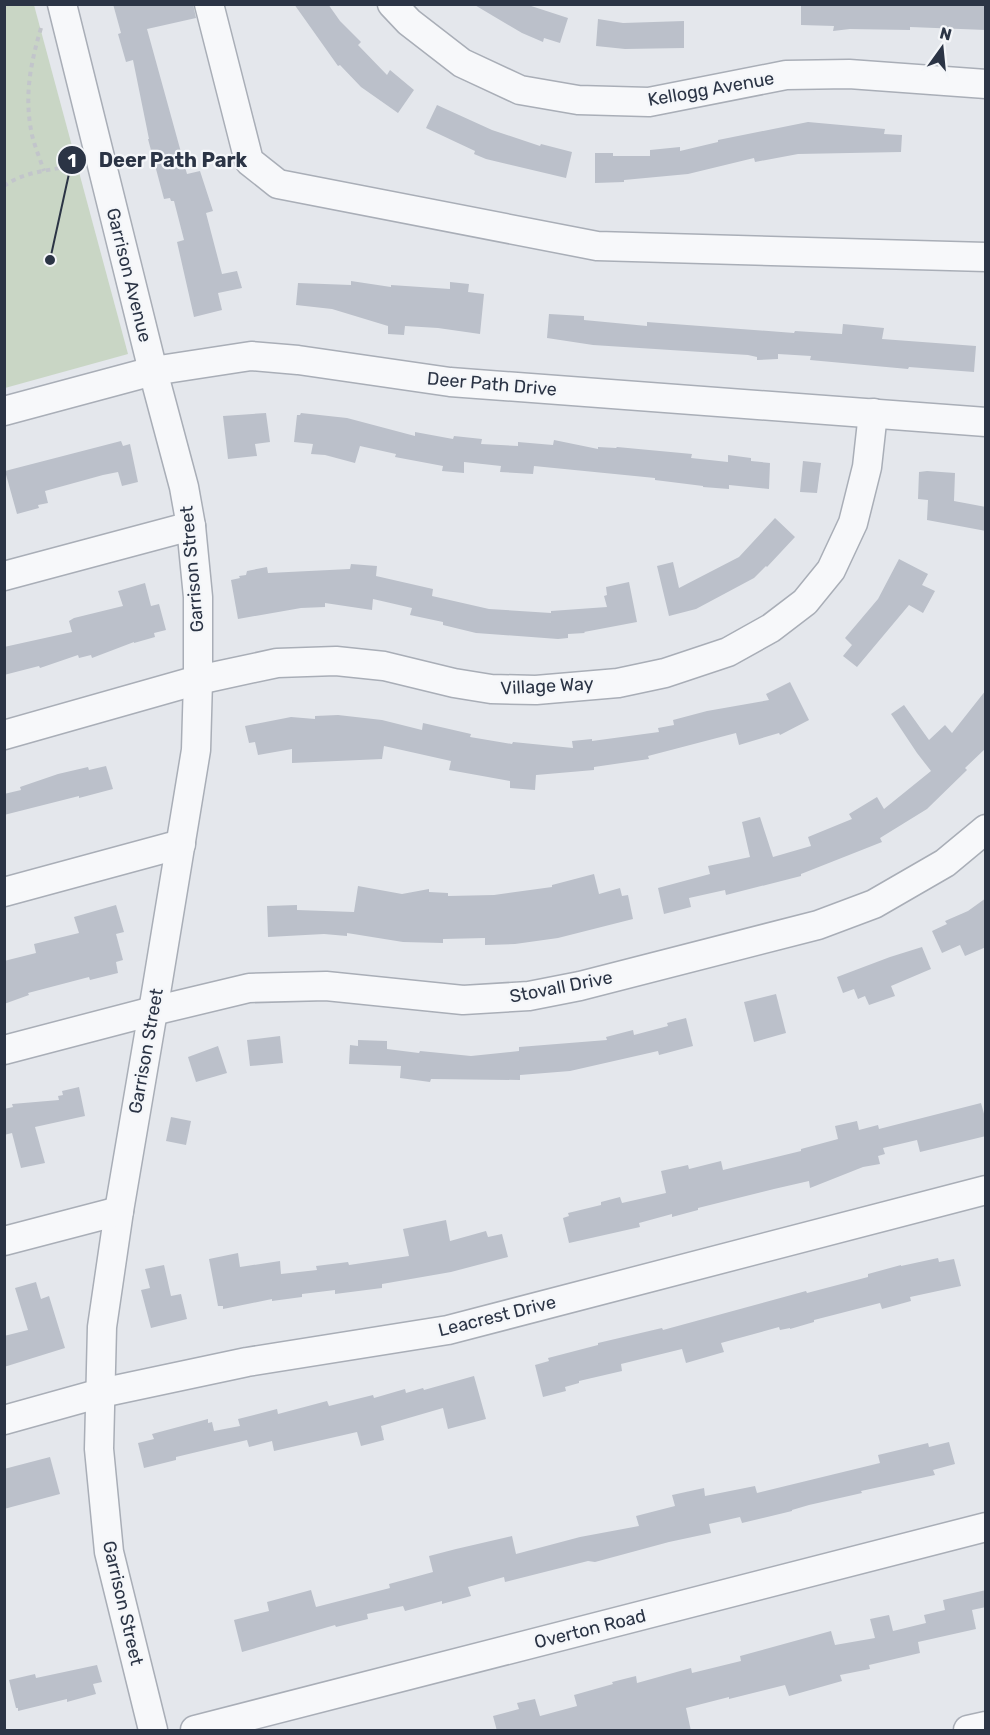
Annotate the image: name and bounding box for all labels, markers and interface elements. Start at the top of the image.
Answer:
north arrow [912,18,972,78]
text: N [938,23,954,45]
street label: Kellogg Avenue [646,67,776,111]
callout: Deer Path Park [57,141,260,179]
text: Deer Path Park [99,148,248,172]
text: 1 [68,150,76,172]
street label: Garrison Avenue [102,206,156,344]
street label: Deer Path Drive [426,367,558,401]
street label: Garrison Street [176,505,208,633]
street label: Village Way [500,673,594,699]
street label: Stovall Drive [508,966,614,1008]
street label: Garrison Street [124,987,168,1115]
street label: Leacrest Drive [436,1291,558,1341]
street label: Garrison Street [98,1539,148,1667]
street label: Overton Road [532,1605,648,1653]

